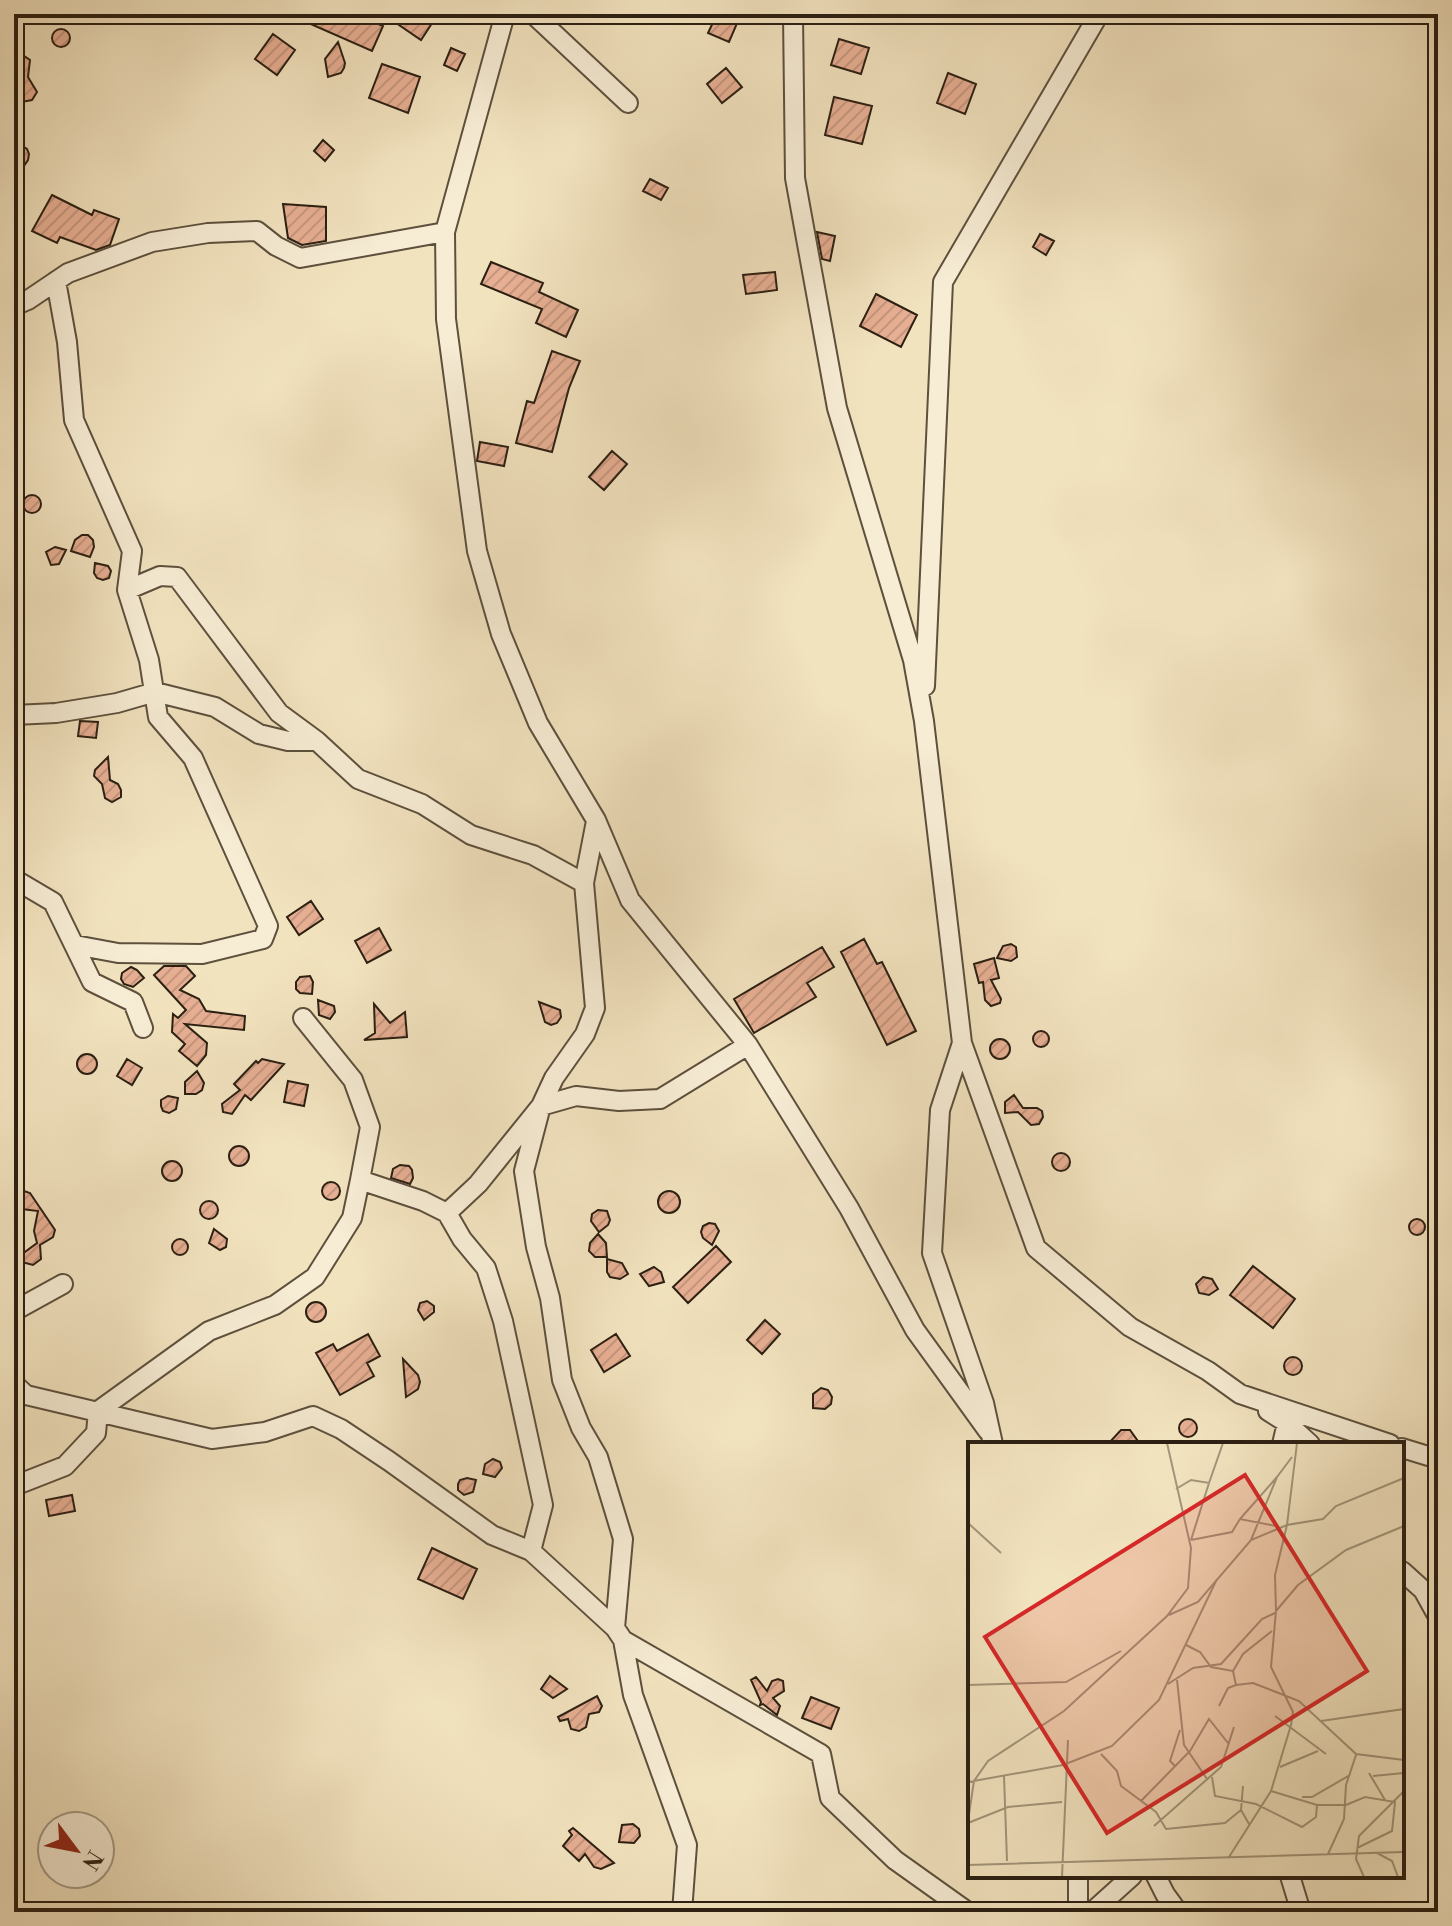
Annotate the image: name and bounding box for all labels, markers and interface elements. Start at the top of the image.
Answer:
inset map [968,1442,1404,1878]
north arrow [36,1810,116,1890]
text: N [75,1845,108,1875]

